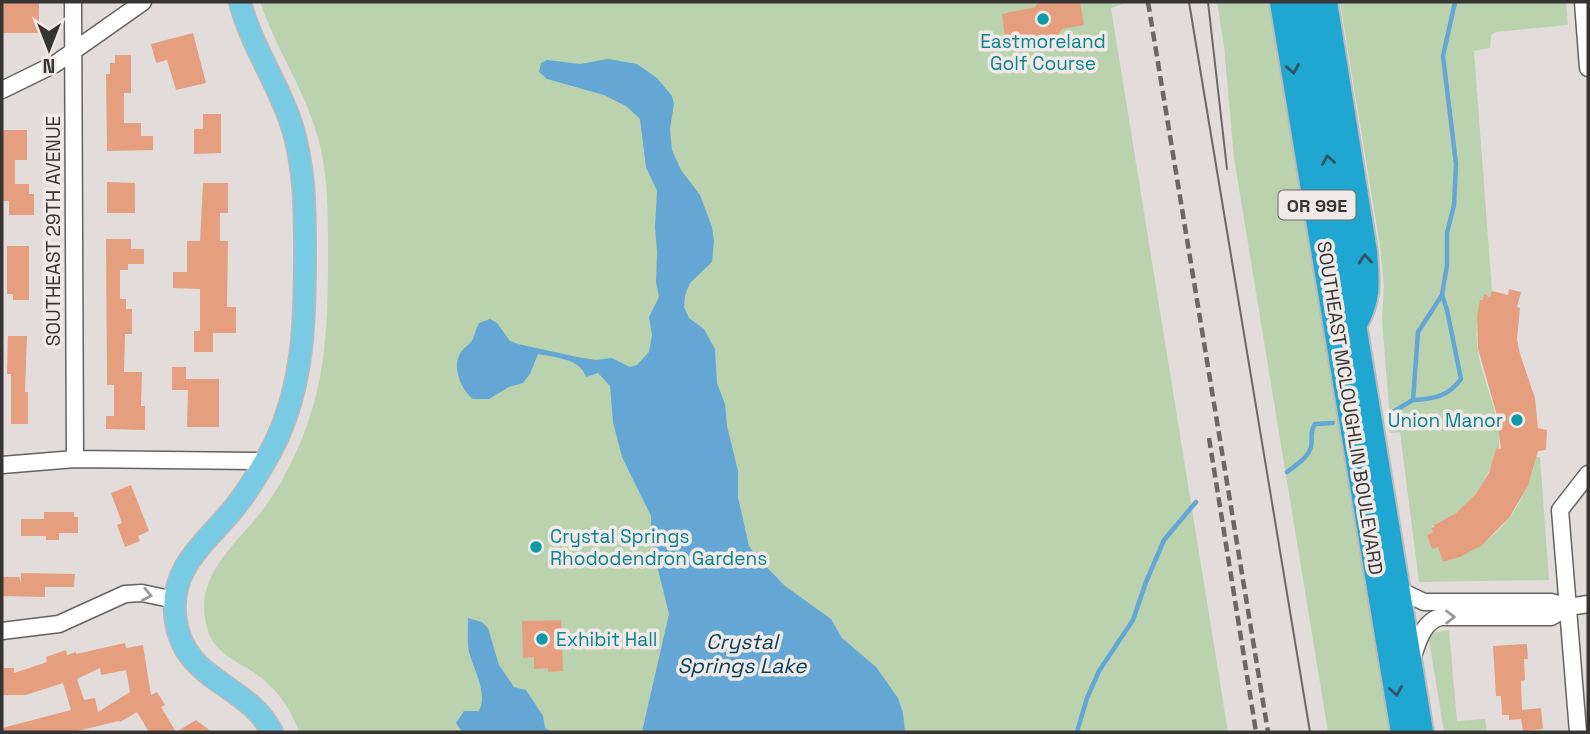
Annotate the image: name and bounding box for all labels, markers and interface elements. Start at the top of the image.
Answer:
marker: Eastmoreland Golf Course [1035,11,1051,27]
north arrow [14,14,84,84]
place label: Eastmoreland Golf Course [980,29,1106,76]
text: N [43,53,55,78]
one-way arrow [1285,63,1300,75]
street label: SOUTHEAST 29TH AVENUE [41,116,66,346]
one-way arrow [1321,154,1336,166]
road number: OR 99E [1278,190,1356,220]
street label: SOUTHEAST MCLOUGHLIN BOULEVARD [1311,239,1389,577]
one-way arrow [1358,253,1373,264]
place label: Union Manor [1388,408,1503,433]
marker: Union Manor [1509,412,1525,428]
place label: Crystal Springs Rhododendron Gardens [550,524,767,571]
marker: Crystal Springs Rhododendron Gardens [528,539,544,555]
one-way arrow [141,586,153,601]
one-way arrow [1445,609,1456,625]
place label: Exhibit Hall [556,627,657,652]
water label: Crystal Springs Lake [678,628,808,679]
marker: Exhibit Hall [534,631,550,647]
one-way arrow [1388,685,1403,697]

